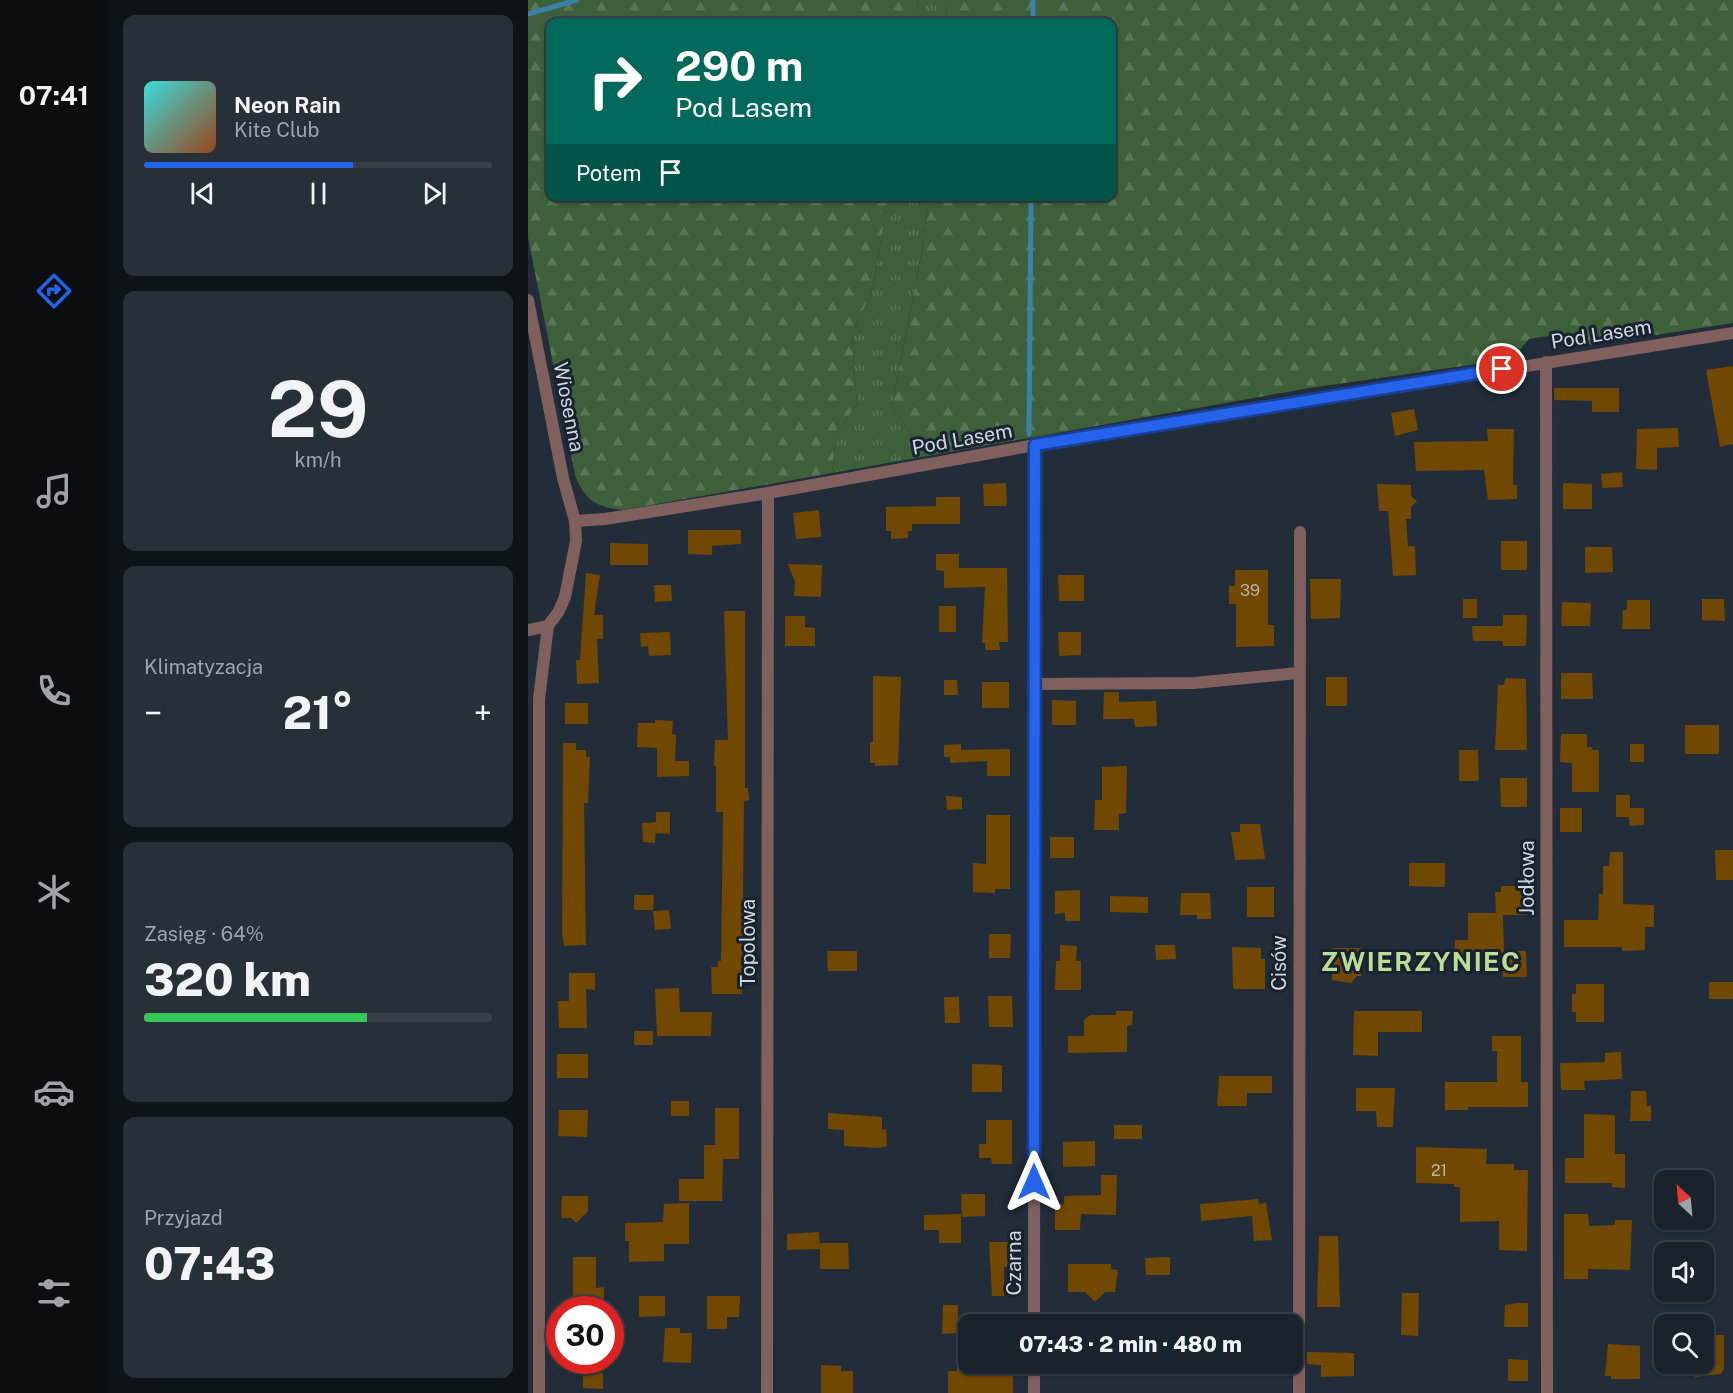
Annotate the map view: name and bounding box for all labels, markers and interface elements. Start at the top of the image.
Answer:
text: 290 m [675,41,803,90]
icon: right [576,42,654,120]
text: 07:41 [19,79,89,111]
text: Pod Lasem [675,91,812,123]
text: Neon Rain [234,92,341,118]
text: Kite Club [234,118,319,142]
icon: arrive [654,156,687,189]
text: Potem [576,160,642,186]
icon: previous [186,177,219,210]
icon: pause [302,177,335,210]
icon: next [418,177,451,210]
icon: directions [33,270,75,312]
street label: Pod Lasem [1549,314,1653,354]
pin [1476,343,1527,394]
icon: arrive [1485,352,1518,385]
street label: Wiosenna [549,360,589,454]
text: 29 [268,363,368,455]
street label: Pod Lasem [910,418,1014,460]
text: km/h [294,448,342,472]
icon: music [33,470,75,512]
house number: 39 [1240,581,1260,600]
text: Klimatyzacja [144,655,263,679]
icon: phone [33,670,75,712]
text: 21° [283,686,353,739]
text: − [144,694,162,732]
text: + [474,694,492,732]
street label: Jodłowa [1515,840,1539,916]
icon: climate [33,871,75,913]
street label: Topolowa [736,899,760,987]
text: Zasięg · 64% [144,922,264,946]
street label: Cisów [1267,935,1291,991]
district label: ZWIERZYNIEC [1321,946,1521,977]
text: 320 km [144,953,311,1006]
icon: car [33,1071,75,1113]
position arrow [1002,1150,1066,1214]
house number: 21 [1431,1161,1447,1180]
north arrow [1654,1170,1714,1230]
map controls [1654,1170,1714,1374]
text: Przyjazd [144,1206,223,1230]
street label: Czarna [1002,1231,1026,1295]
text: 07:43 [144,1237,275,1290]
button: sound [1654,1242,1714,1302]
icon: filters [33,1272,75,1314]
speed limit sign: 30 [546,1296,624,1374]
button: search [1654,1314,1714,1374]
text: 07:43 · 2 min · 480 m [1019,1331,1242,1357]

